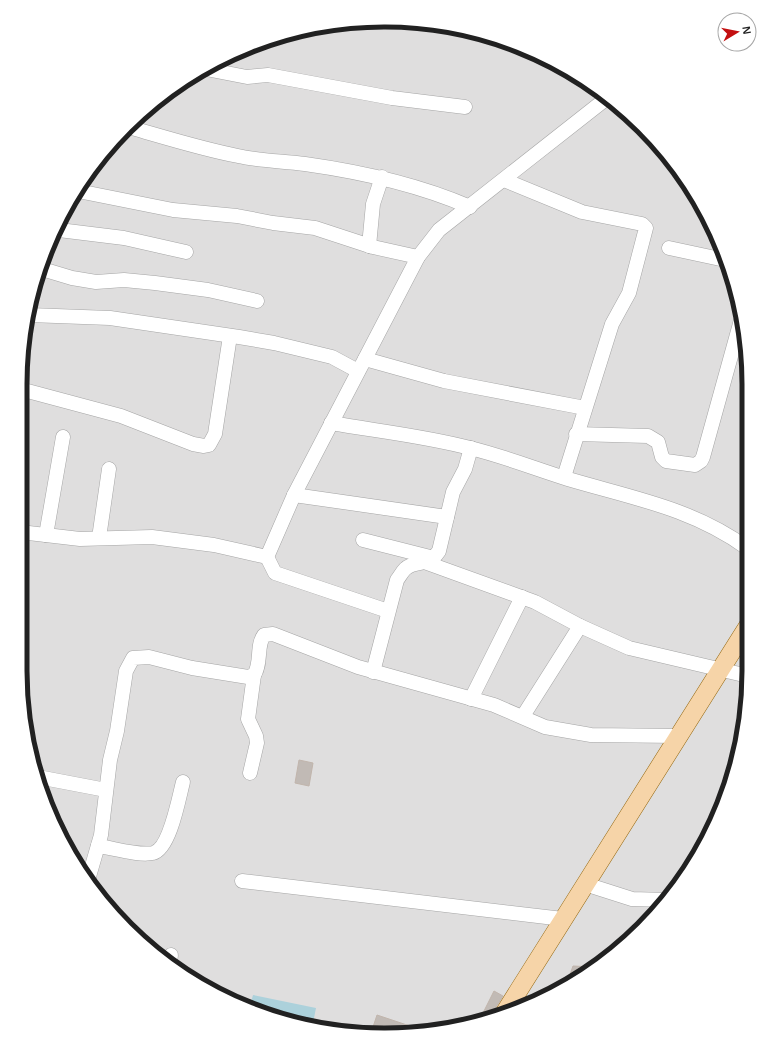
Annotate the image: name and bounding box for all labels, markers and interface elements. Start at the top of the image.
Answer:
north arrow [717,12,757,52]
text: N [740,25,753,35]

